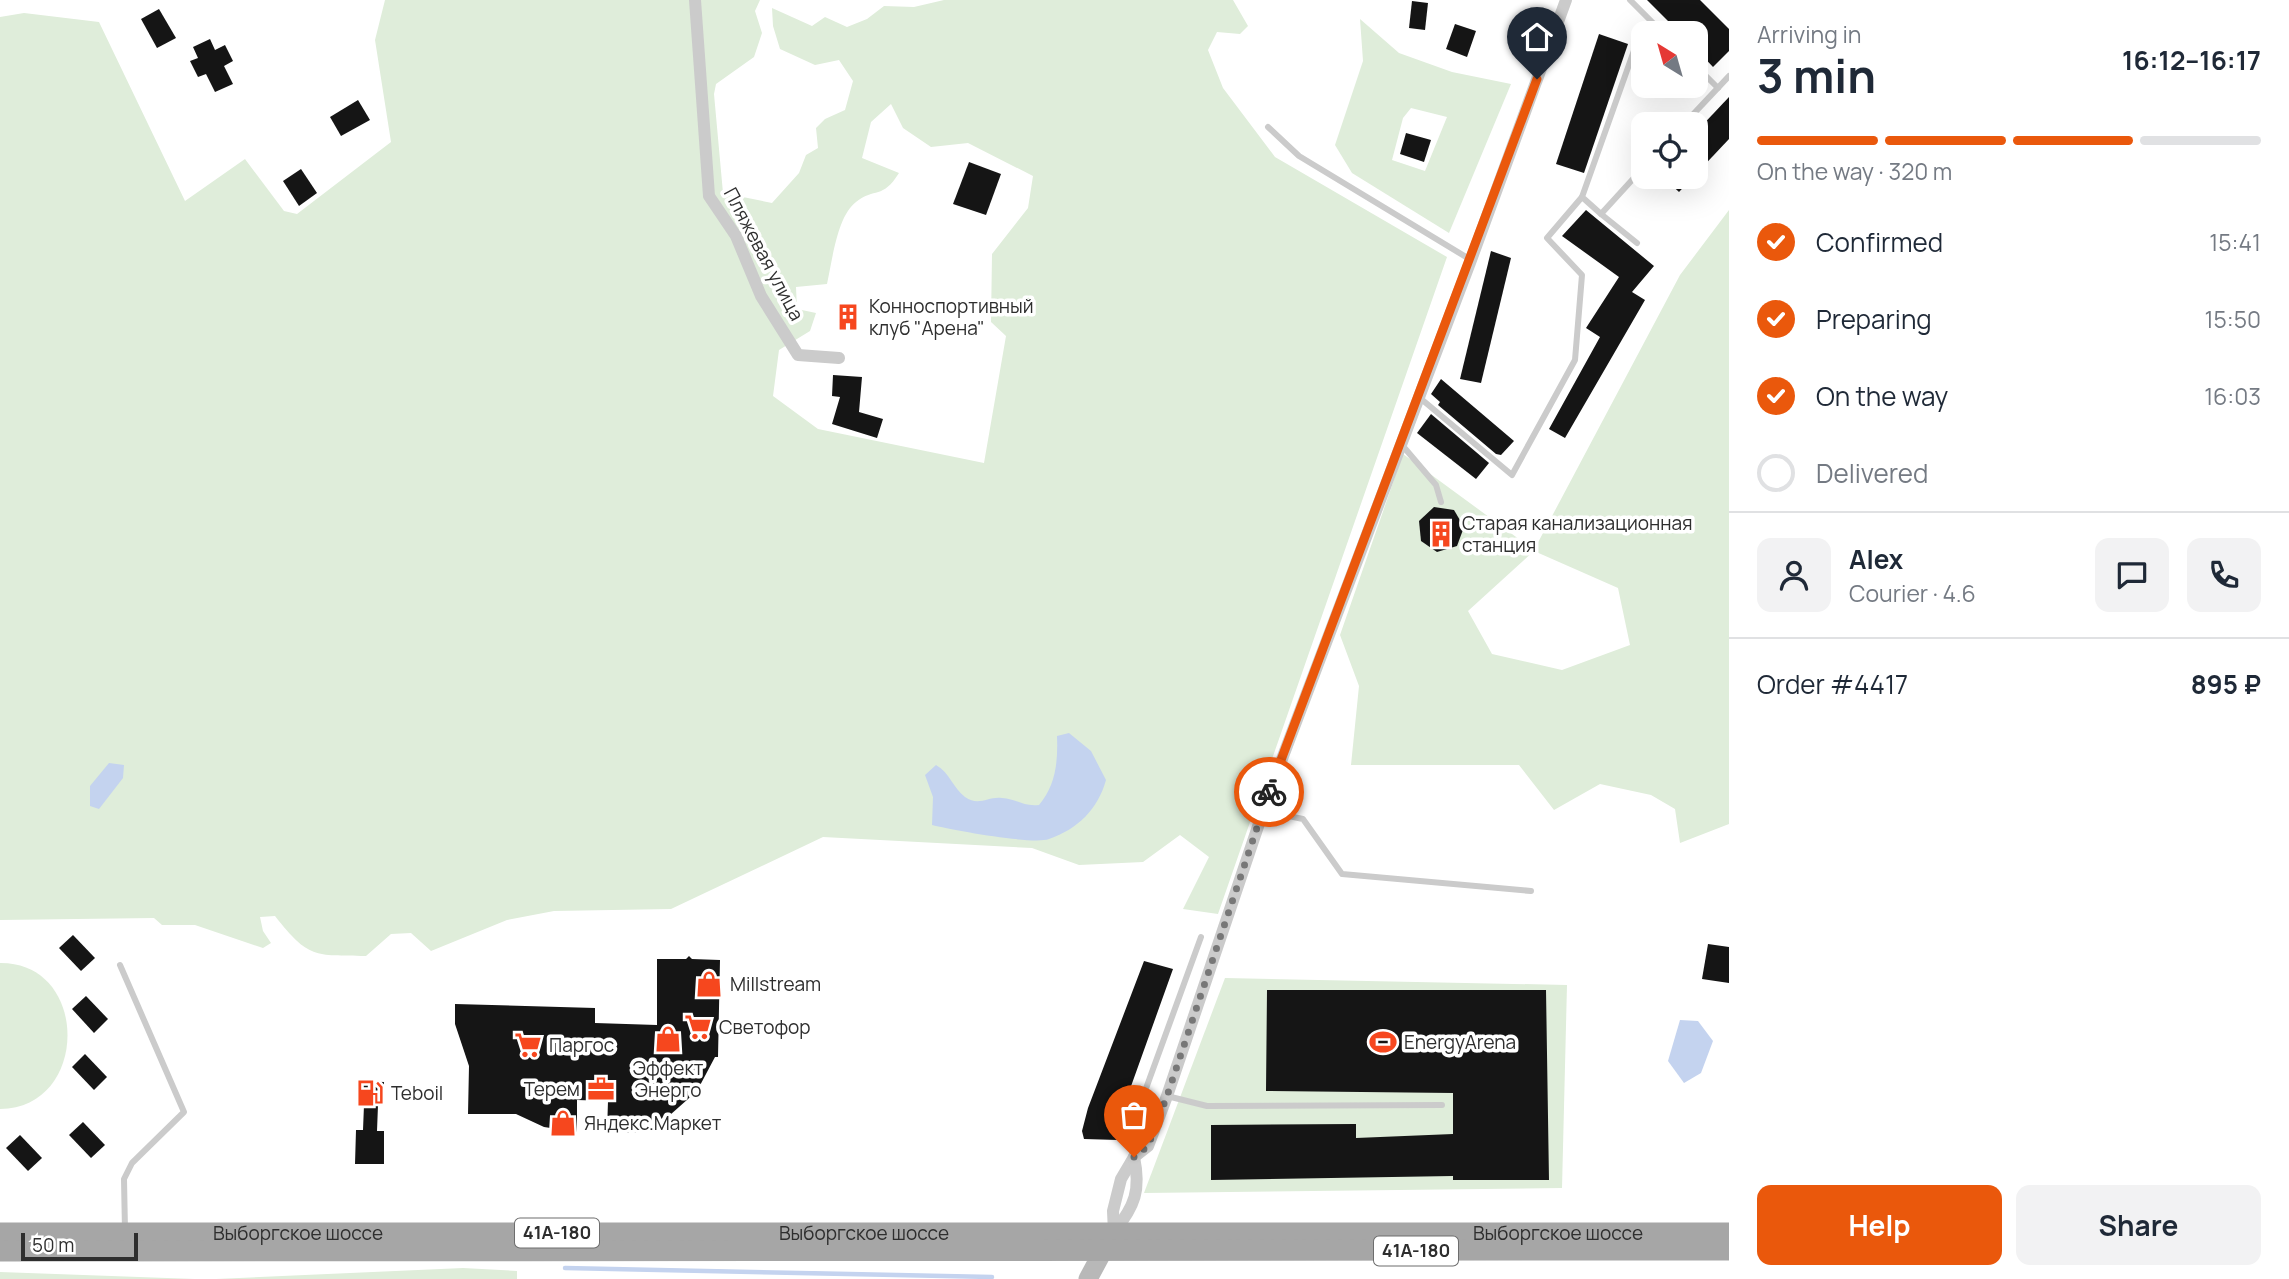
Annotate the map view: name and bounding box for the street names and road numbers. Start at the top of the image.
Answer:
street label: Пляжевая улица [718,183,810,325]
road number: 41А-180 [515,1218,599,1248]
street label: Выборгское шоссе [213,1220,383,1246]
street label: Выборгское шоссе [779,1220,949,1246]
street label: Выборгское шоссе [1473,1220,1643,1246]
road number: 41А-180 [1374,1236,1458,1266]

